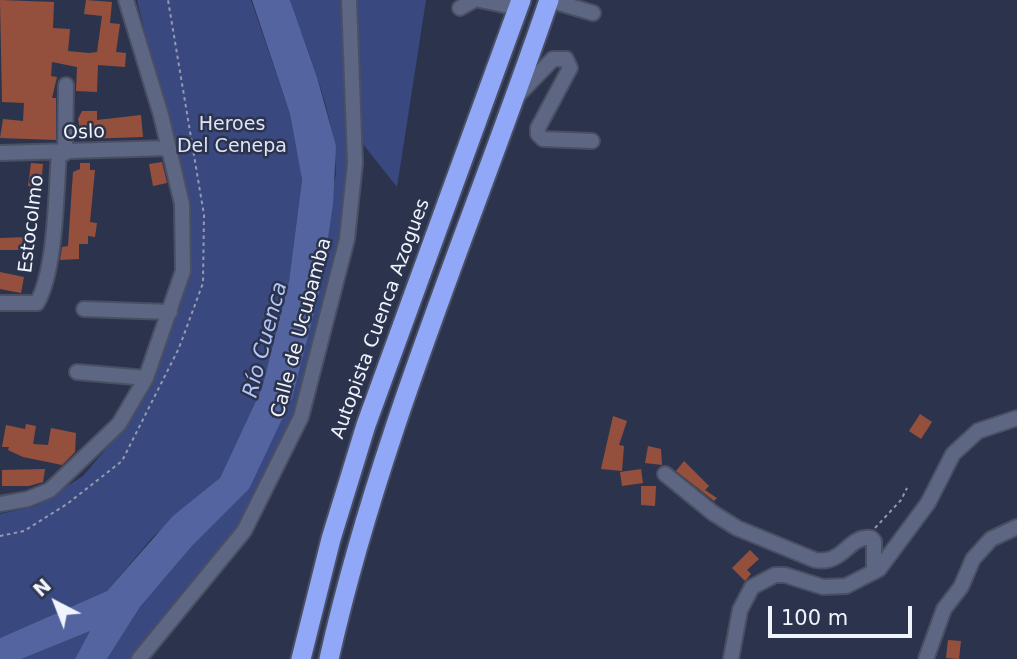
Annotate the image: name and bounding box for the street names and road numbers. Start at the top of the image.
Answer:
street label: Oslo [63,121,105,145]
street label: Estocolmo [15,174,49,274]
street label: Autopista Cuenca Azogues [327,196,435,442]
street label: Calle de Ucubamba [267,236,337,420]

